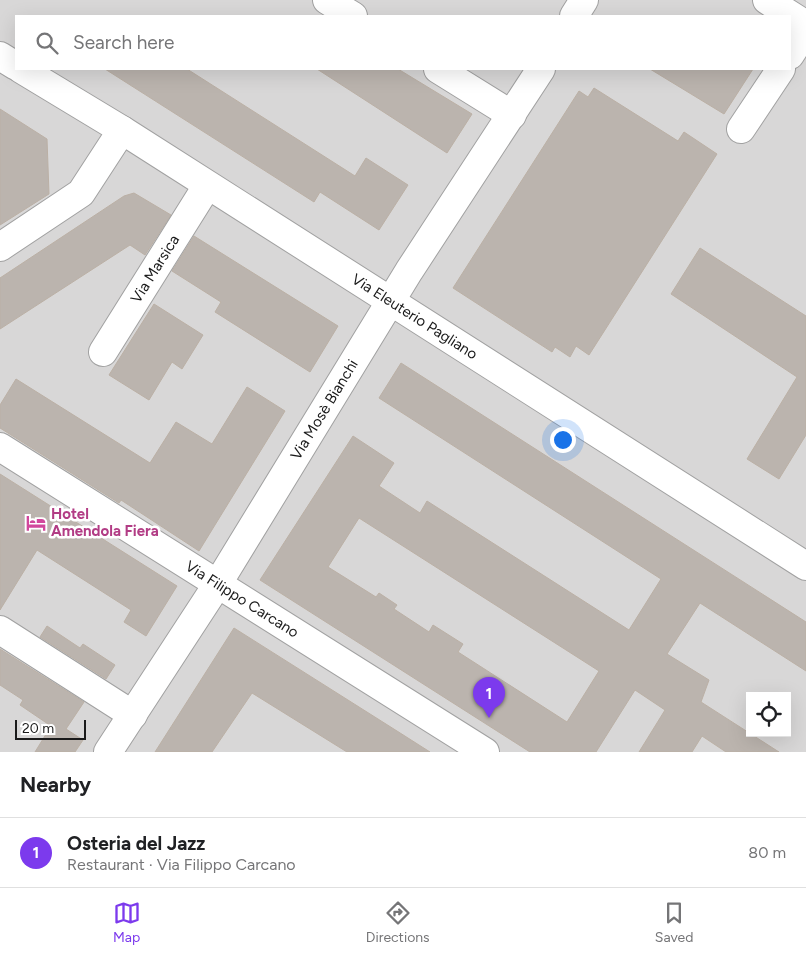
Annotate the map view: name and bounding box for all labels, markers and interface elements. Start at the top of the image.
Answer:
search box [15,15,791,70]
icon: search [33,29,61,57]
text: Search here [73,31,175,54]
street label: Via Marsica [127,232,183,306]
street label: Via Eleuterio Pagliano [348,270,481,363]
street label: Via Mosè Bianchi [287,356,362,463]
your location [550,427,576,453]
place label: Hotel Amendola Fiera [51,505,159,540]
hotel icon: Hotel Amendola Fiera [25,512,47,534]
street label: Via Filippo Carcano [182,557,302,642]
pin: 1 [473,677,505,718]
map controls [746,692,791,737]
button: locate [746,692,791,737]
scale bar [15,717,86,740]
text: 20 m [22,720,54,737]
text: Nearby [20,772,91,797]
text: Osteria del Jazz [67,832,205,855]
text: 1 [33,843,39,862]
text: 80 m [748,843,786,862]
text: Restaurant · Via Filippo Carcano [67,855,296,874]
tab: Map [113,899,141,946]
tab: Directions [366,899,430,946]
tab: Saved [655,899,693,946]

